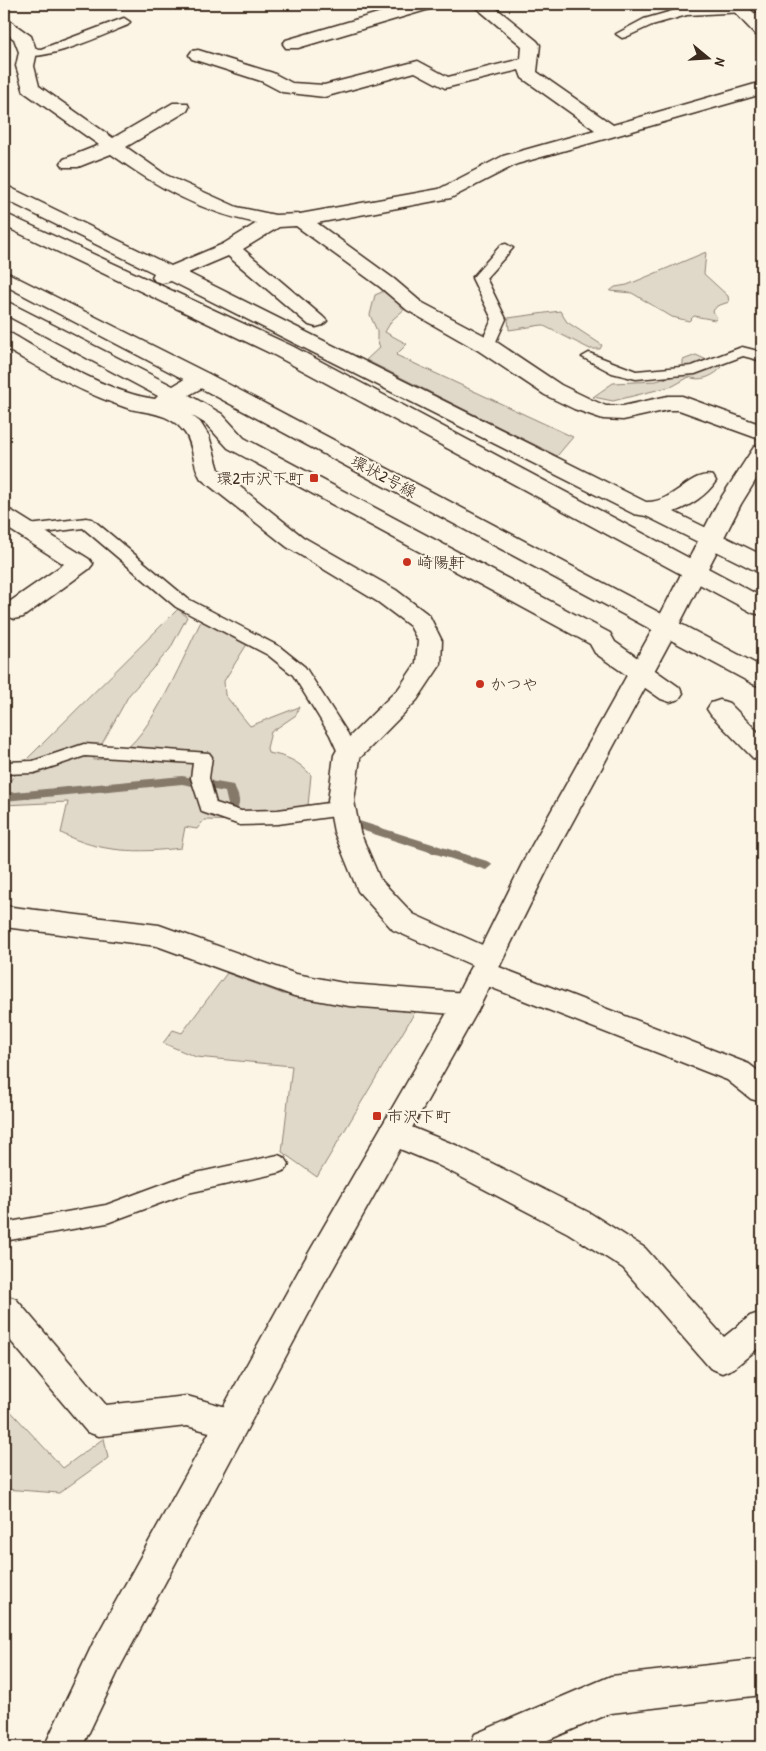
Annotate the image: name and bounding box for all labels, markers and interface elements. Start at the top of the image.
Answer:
north arrow [684,32,734,82]
text: N [710,56,731,69]
street label: 環状2号線 [347,450,421,502]
place label: 環2市沢下町 [217,467,304,489]
marker: 環2市沢下町 [308,472,320,484]
place label: 崎陽軒 [417,551,465,573]
marker: 崎陽軒 [401,556,413,568]
place label: かつや [490,673,538,695]
marker: かつや [474,678,486,690]
place label: 市沢下町 [387,1105,451,1127]
marker: 市沢下町 [371,1110,383,1122]

